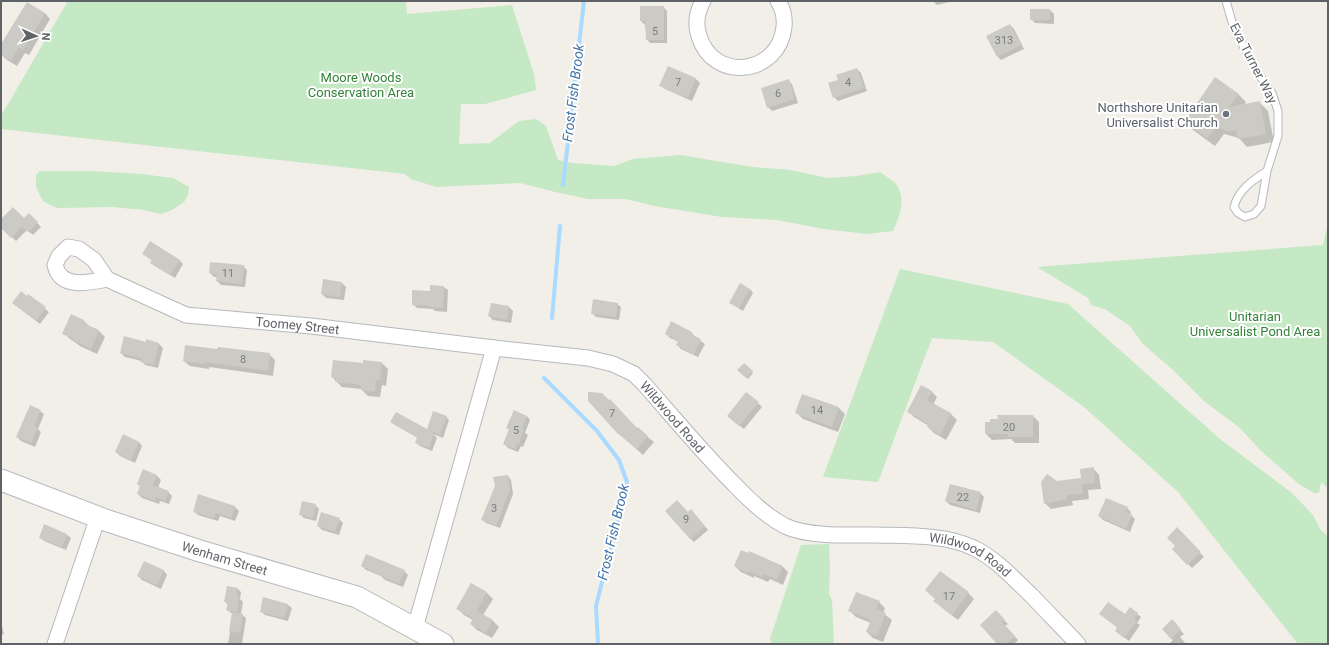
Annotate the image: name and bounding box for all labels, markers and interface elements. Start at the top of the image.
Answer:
north arrow [16,16,56,56]
street label: Eva Turner Way [1227,20,1280,106]
house number: 5 [652,25,658,38]
text: N [39,32,52,41]
house number: 313 [995,34,1013,47]
water label: Frost Fish Brook [559,42,587,143]
park label: Moore Woods Conservation Area [308,70,414,100]
house number: 7 [675,76,681,89]
house number: 4 [845,76,851,89]
house number: 6 [775,87,781,100]
place label: Northshore Unitarian Universalist Church [1098,100,1218,130]
marker: Northshore Unitarian Universalist Church [1221,109,1231,119]
house number: 11 [222,267,234,280]
park label: Unitarian Universalist Pond Area [1190,309,1320,339]
street label: Toomey Street [255,314,340,337]
house number: 8 [240,353,246,366]
street label: Wildwood Road [637,378,708,456]
house number: 14 [811,404,823,417]
house number: 7 [609,407,615,420]
house number: 20 [1003,421,1015,434]
house number: 5 [513,424,519,437]
water label: Frost Fish Brook [594,481,632,582]
house number: 22 [957,491,969,504]
house number: 3 [491,502,497,515]
house number: 9 [683,513,689,526]
street label: Wildwood Road [928,530,1014,580]
street label: Wenham Street [180,539,269,578]
house number: 17 [943,590,955,603]

